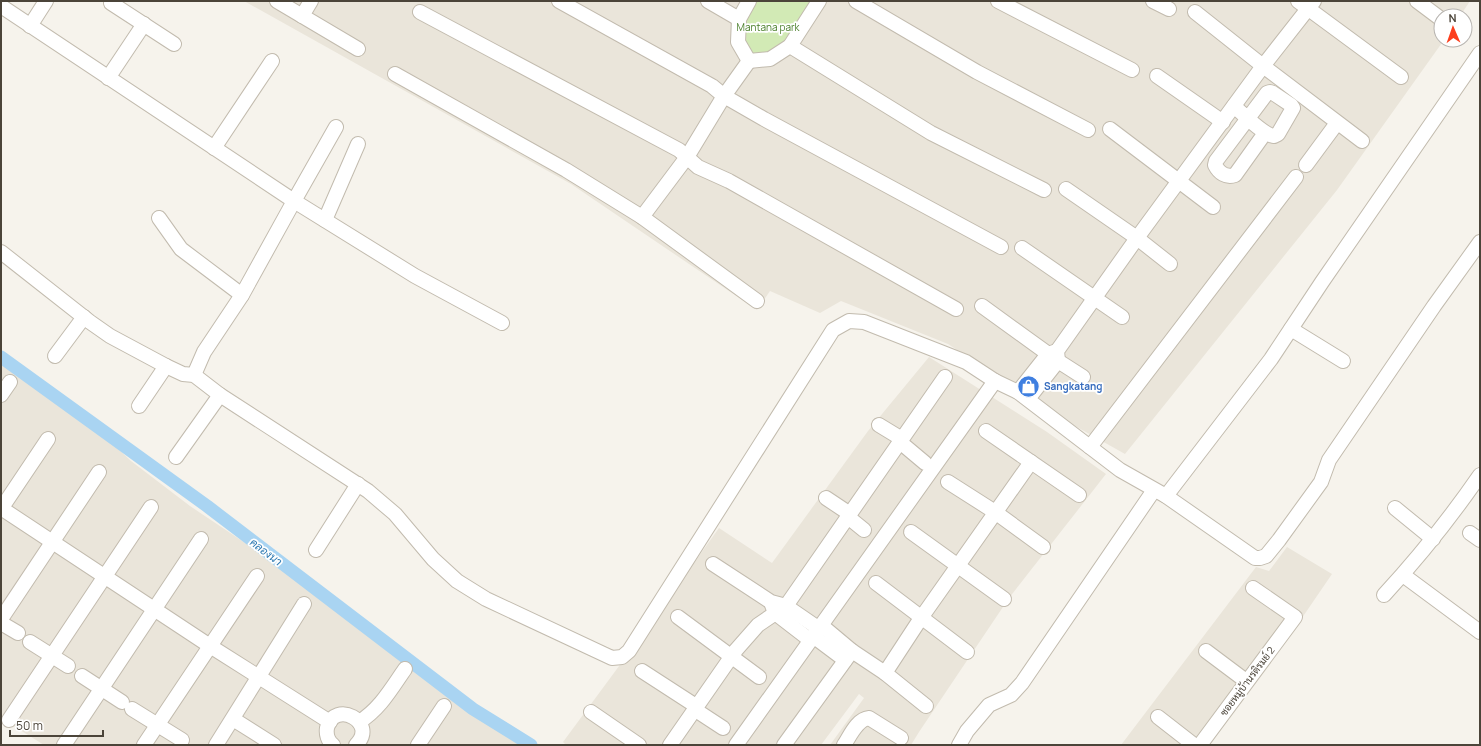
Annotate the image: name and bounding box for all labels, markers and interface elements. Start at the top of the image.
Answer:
north arrow [1433,8,1473,48]
text: N [1448,10,1457,25]
park label: Mantana park [737,20,801,34]
shop icon: Sangkatang [1016,373,1042,399]
place label: Sangkatang [1044,379,1102,393]
water label: คลองนา [247,535,286,569]
street label: ซอยหมู่บ้านรติรมย์ 2 [1216,643,1279,719]
scale bar [10,712,103,738]
text: 50 m [16,717,43,734]

